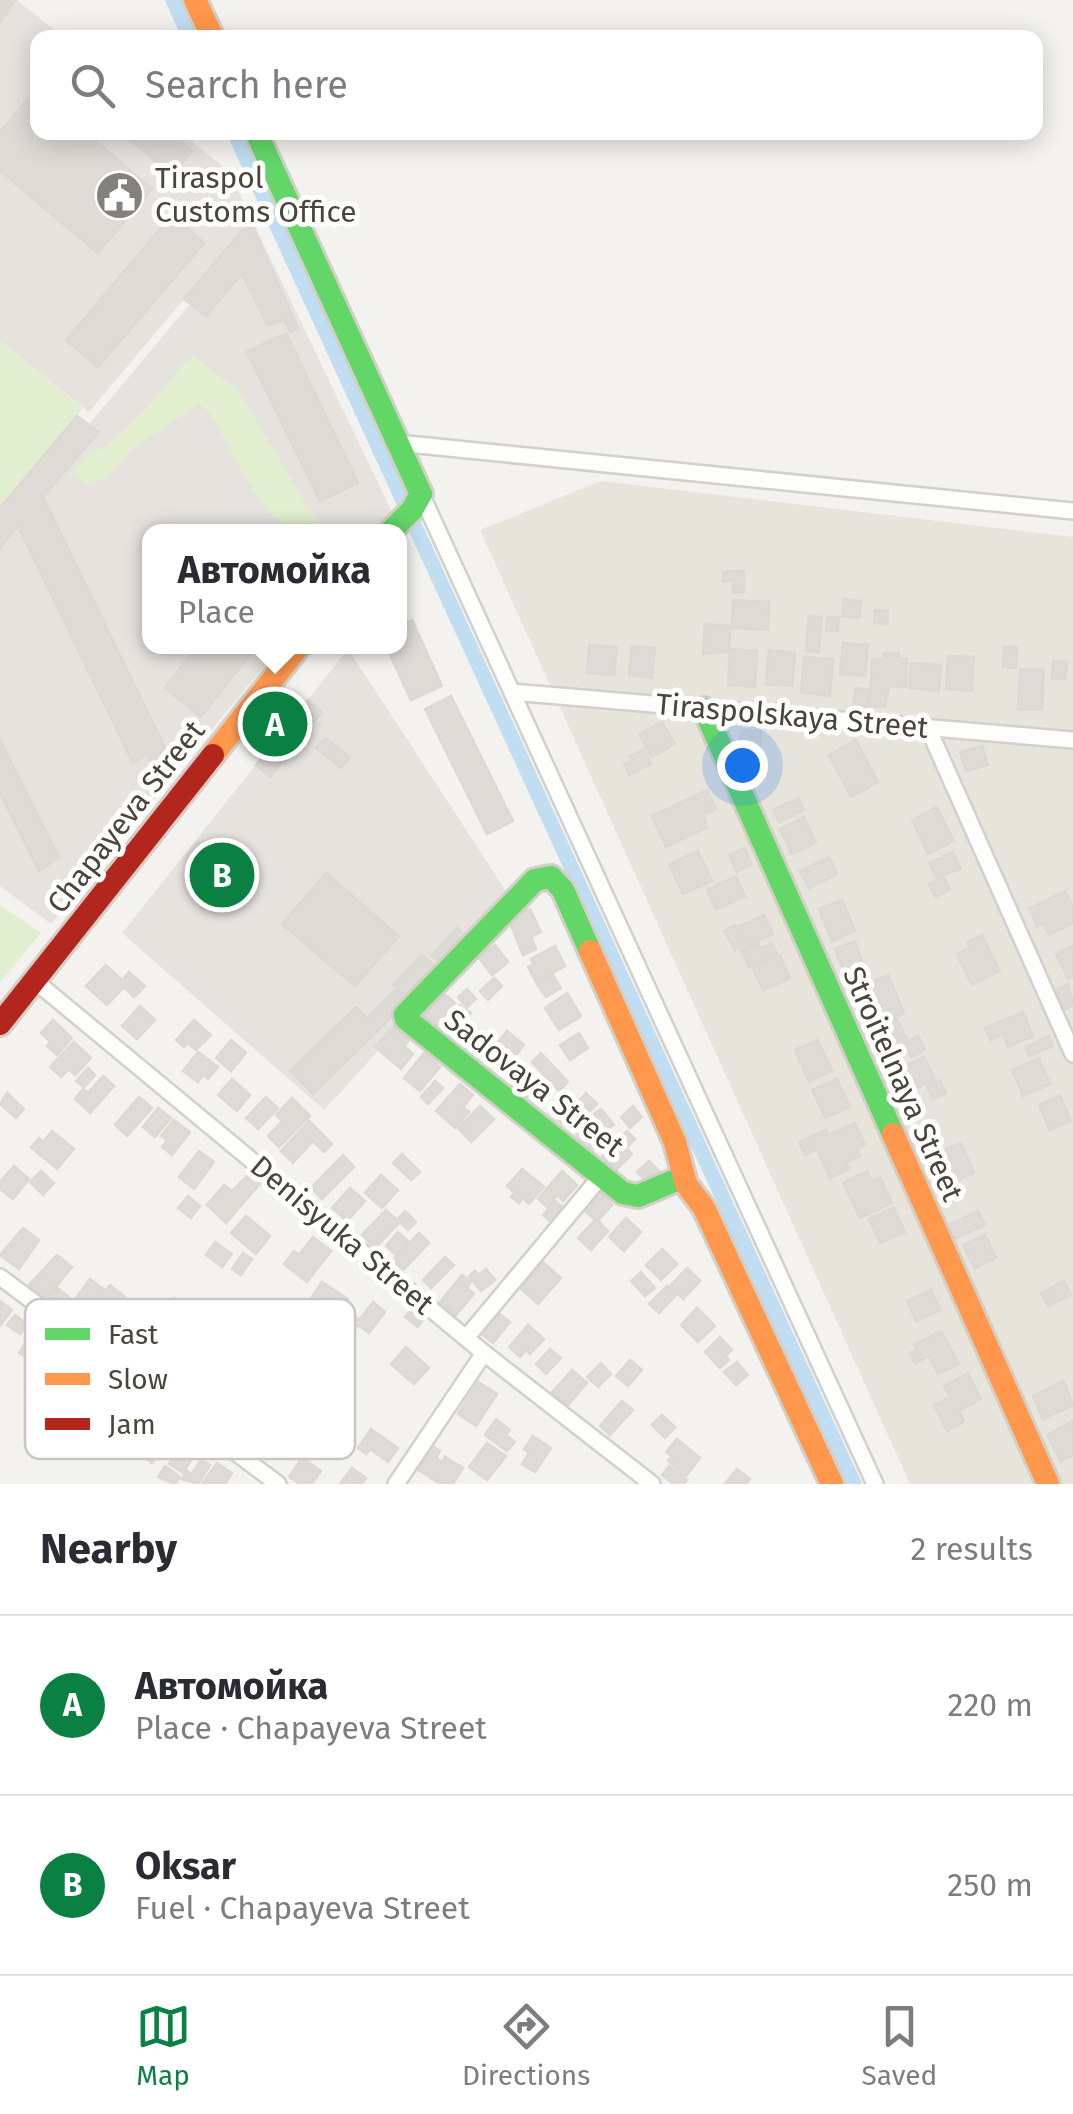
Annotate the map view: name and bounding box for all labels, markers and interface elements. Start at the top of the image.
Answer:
search box [30,30,1043,140]
icon: search [65,58,120,113]
text: Search here [145,62,348,108]
place label: Tiraspol Customs Office [155,160,356,230]
public building icon: Tiraspol Customs Office [94,169,146,221]
popup [142,524,407,654]
text: Автомойка [178,547,371,593]
text: Place [178,593,255,631]
pin: A [242,686,308,762]
street label: Tiraspolskaya Street [654,686,930,746]
street label: Chapayeva Street [40,713,213,921]
your location [717,740,768,791]
pin: B [190,838,254,912]
street label: Stroitelnaya Street [835,961,971,1207]
street label: Sadovaya Street [437,1002,631,1164]
street label: Denisyuka Street [243,1148,441,1322]
legend [25,1299,355,1459]
text: Fast [108,1318,159,1351]
text: Slow [108,1363,168,1396]
text: Jam [108,1408,156,1441]
text: Nearby [40,1524,177,1574]
text: 2 results [910,1530,1033,1568]
text: Автомойка [135,1663,328,1709]
text: A [63,1686,82,1724]
text: 220 m [948,1686,1033,1724]
text: Place · Chapayeva Street [135,1709,487,1747]
text: Oksar [135,1843,236,1889]
text: B [63,1866,82,1904]
text: 250 m [947,1866,1033,1904]
text: Fuel · Chapayeva Street [135,1889,470,1927]
tab: Map [136,1999,191,2092]
tab: Directions [462,1999,590,2092]
tab: Saved [862,1999,937,2092]

